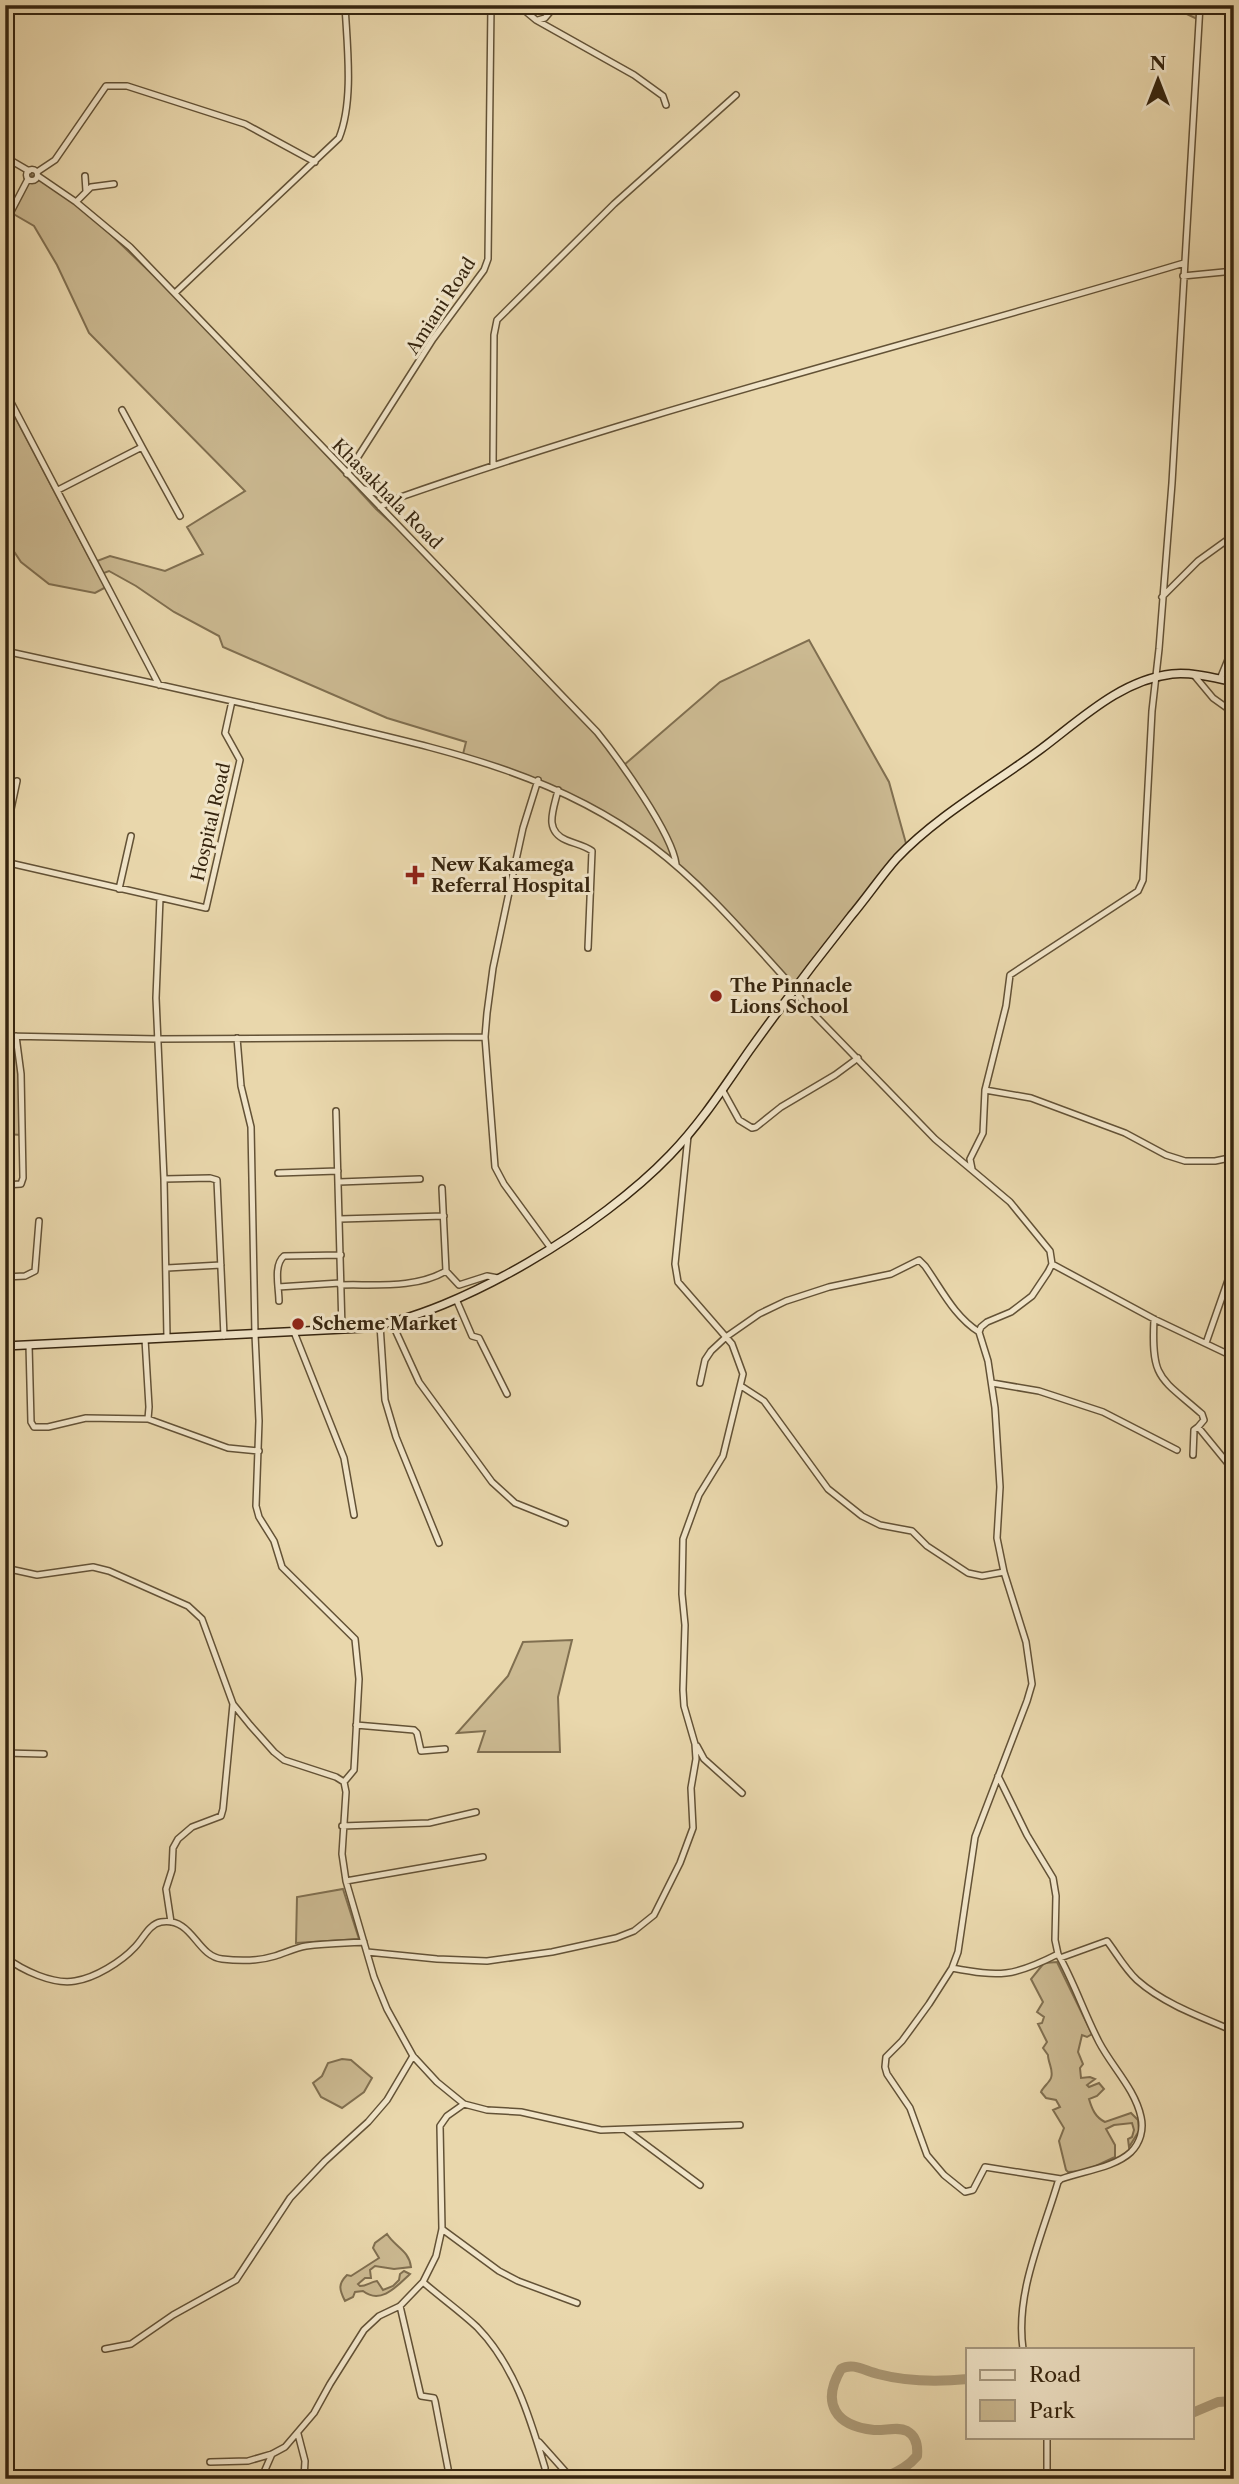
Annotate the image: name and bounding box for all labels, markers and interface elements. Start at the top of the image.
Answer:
north arrow [1124,46,1194,116]
text: N [1150,52,1166,75]
street label: Amiani Road [401,253,481,359]
street label: Khasakhala Road [327,434,447,554]
street label: Hospital Road [187,761,235,883]
place label: New Kakamega Referral Hospital [431,854,591,897]
marker: New Kakamega Referral Hospital [405,865,425,885]
place label: The Pinnacle Lions School [730,975,853,1018]
marker: The Pinnacle Lions School [708,988,724,1004]
place label: Scheme Market [312,1313,458,1335]
marker: Scheme Market [290,1316,306,1332]
legend [966,2348,1194,2438]
text: Road [1029,2362,1081,2387]
text: Park [1029,2398,1075,2423]

